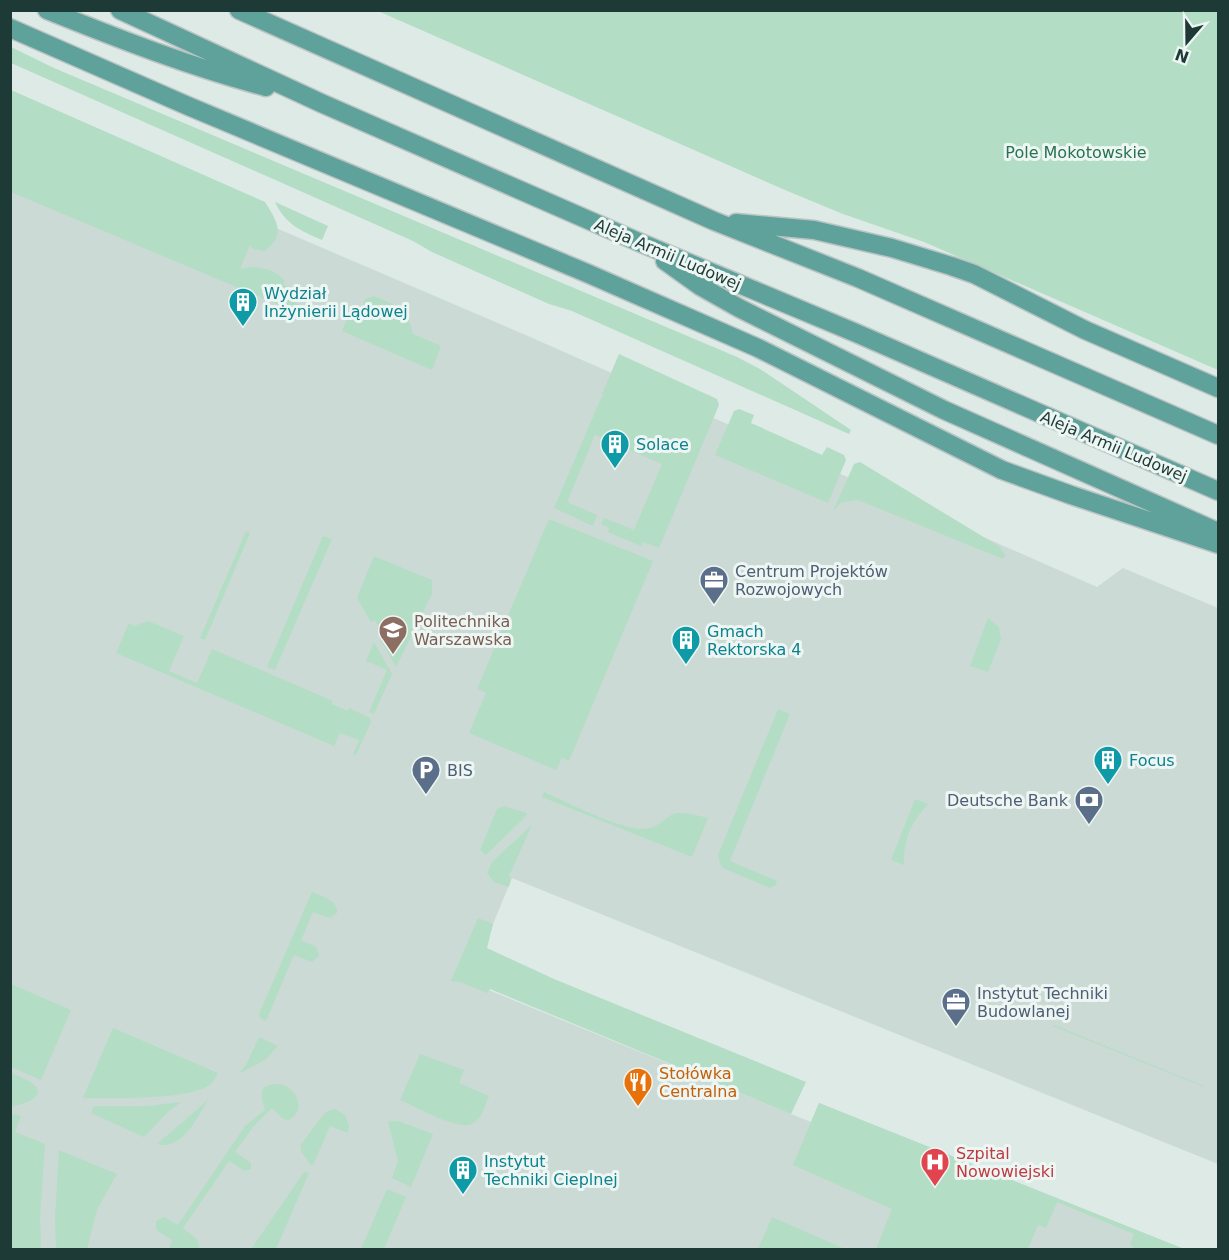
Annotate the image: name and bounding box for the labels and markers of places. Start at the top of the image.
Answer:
place label: Wydział Inżynierii Lądowej [264,284,408,321]
building icon: Wydział Inżynierii Lądowej [227,286,259,328]
building icon: Solace [599,428,631,470]
place label: Solace [636,435,689,454]
place label: Centrum Projektów Rozwojowych [735,562,888,599]
office icon: Centrum Projektów Rozwojowych [698,564,730,606]
place label: Politechnika Warszawska [414,612,512,649]
school or university icon: Politechnika Warszawska [377,614,409,656]
place label: Gmach Rektorska 4 [707,622,802,659]
building icon: Gmach Rektorska 4 [670,624,702,666]
building icon: Focus [1092,744,1124,786]
place label: Focus [1129,751,1175,770]
parking icon: BIS [410,754,442,796]
place label: BIS [447,761,473,780]
bank icon: Deutsche Bank [1073,784,1105,826]
place label: Deutsche Bank [947,791,1069,810]
place label: Instytut Techniki Budowlanej [977,984,1108,1021]
office icon: Instytut Techniki Budowlanej [940,986,972,1028]
place label: Stołówka Centralna [659,1064,737,1101]
restaurant icon: Stołówka Centralna [622,1066,654,1108]
place label: Szpital Nowowiejski [956,1144,1055,1181]
hospital icon: Szpital Nowowiejski [919,1146,951,1188]
place label: Instytut Techniki Cieplnej [483,1152,618,1189]
building icon: Instytut Techniki Cieplnej [447,1154,479,1196]

